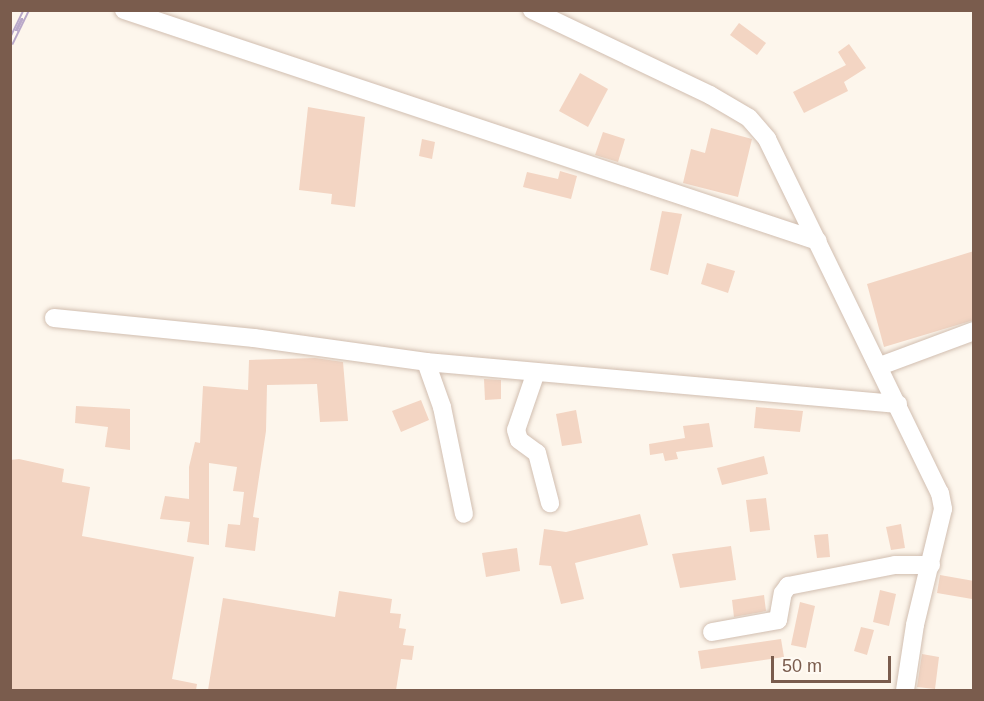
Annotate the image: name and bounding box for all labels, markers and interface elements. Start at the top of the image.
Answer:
scale bar [774,644,894,682]
text: 50 m [782,656,822,676]

